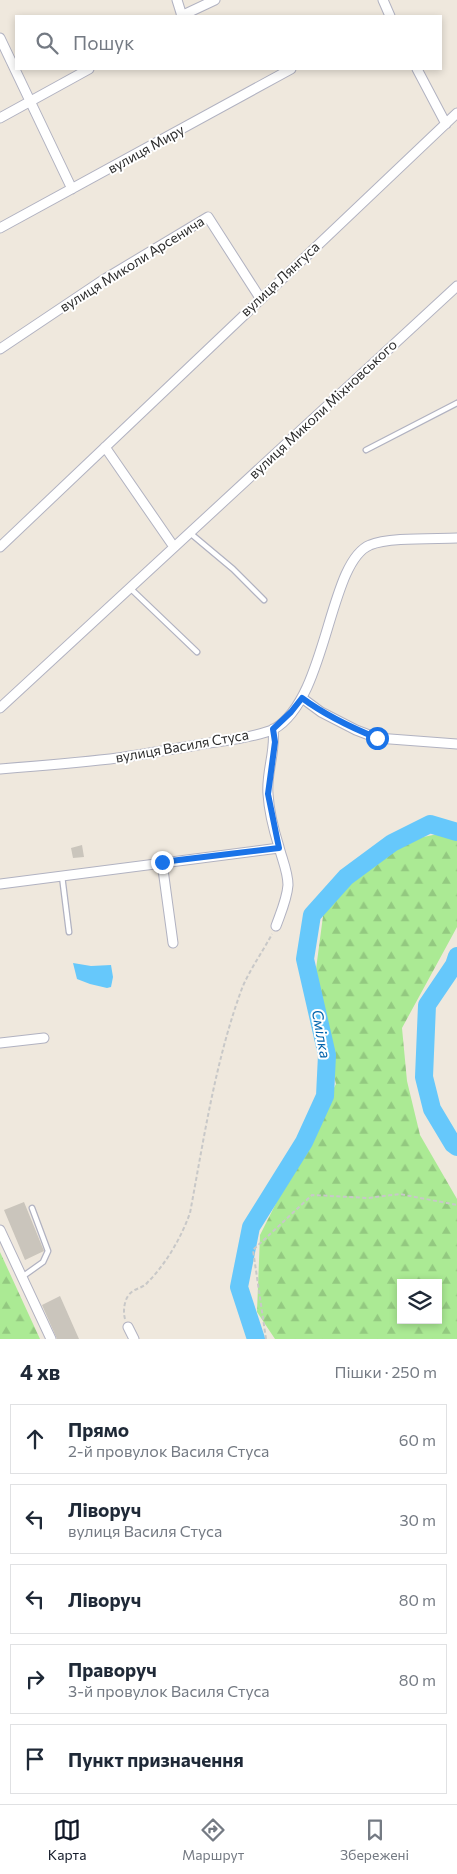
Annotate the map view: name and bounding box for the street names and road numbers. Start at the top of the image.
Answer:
street label: вулиця Миру [104,120,187,177]
street label: вулиця Миколи Арсенича [56,212,207,315]
street label: вулиця Лянгуса [237,238,323,320]
street label: вулиця Миколи Міхновського [245,335,400,482]
street label: вулиця Василя Стуса [114,725,250,766]

